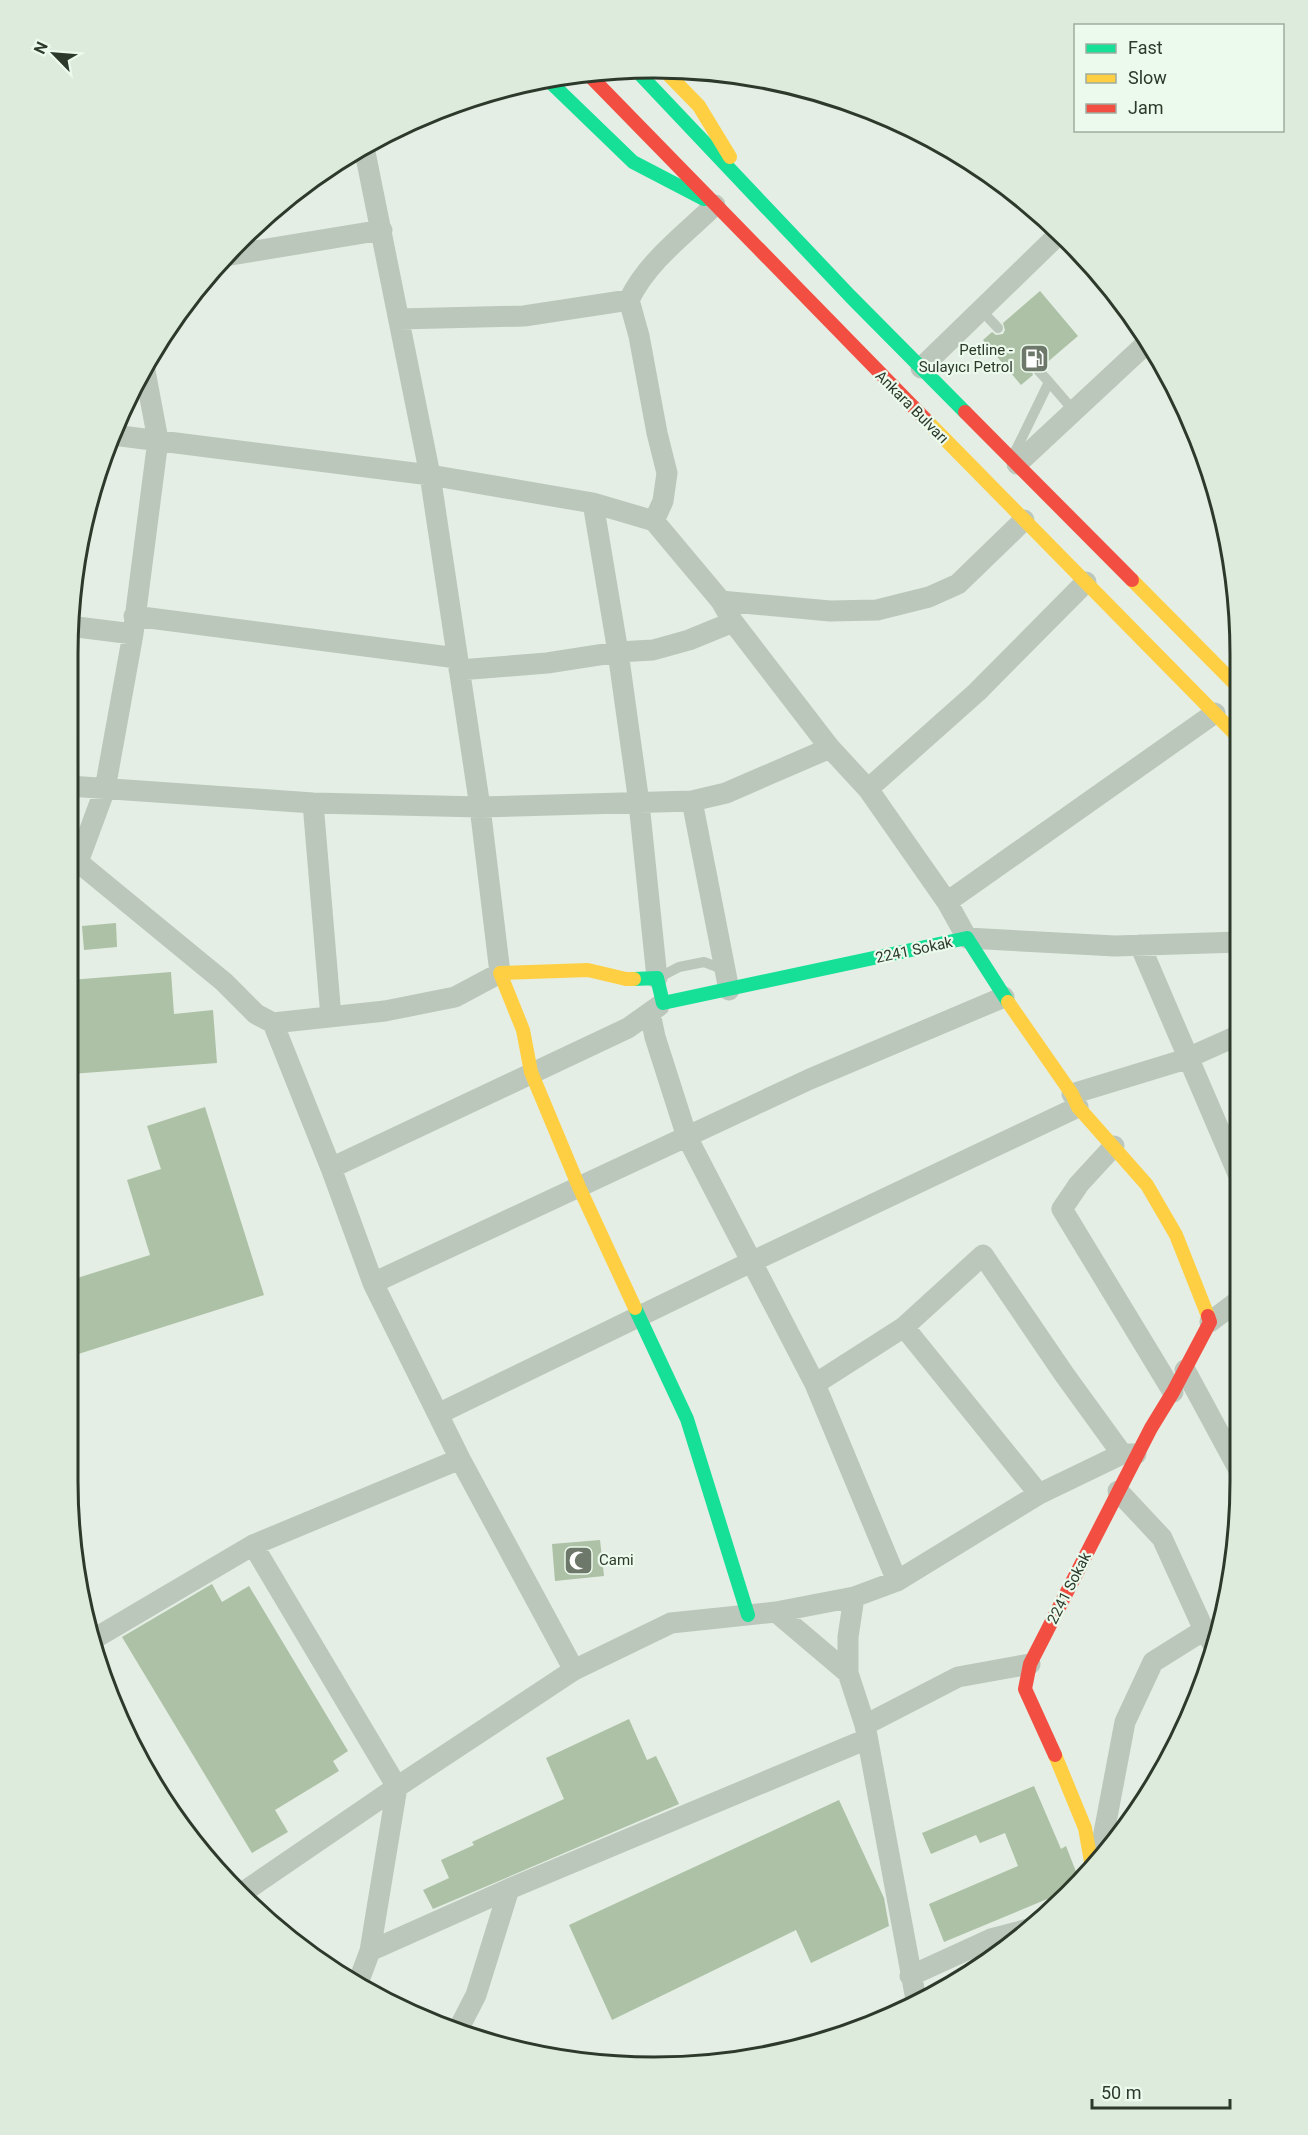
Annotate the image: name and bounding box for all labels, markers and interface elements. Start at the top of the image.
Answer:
north arrow [24,24,84,84]
legend [1074,24,1284,132]
text: Fast [1128,37,1163,58]
text: N [30,39,52,57]
text: Slow [1128,67,1167,88]
text: Jam [1128,97,1164,118]
place label: Petline - Sulayıcı Petrol [919,341,1013,376]
fuel station icon: Petline - Sulayıcı Petrol [1018,343,1050,375]
street label: Ankara Bulvarı [872,367,952,447]
street label: 2241 Sokak [874,933,955,967]
mosque icon: Cami [562,1544,594,1576]
street label: 2241 Sokak [1043,1549,1095,1627]
place label: Cami [599,1551,634,1569]
scale bar [1092,2072,1230,2110]
text: 50 m [1101,2082,1141,2103]

